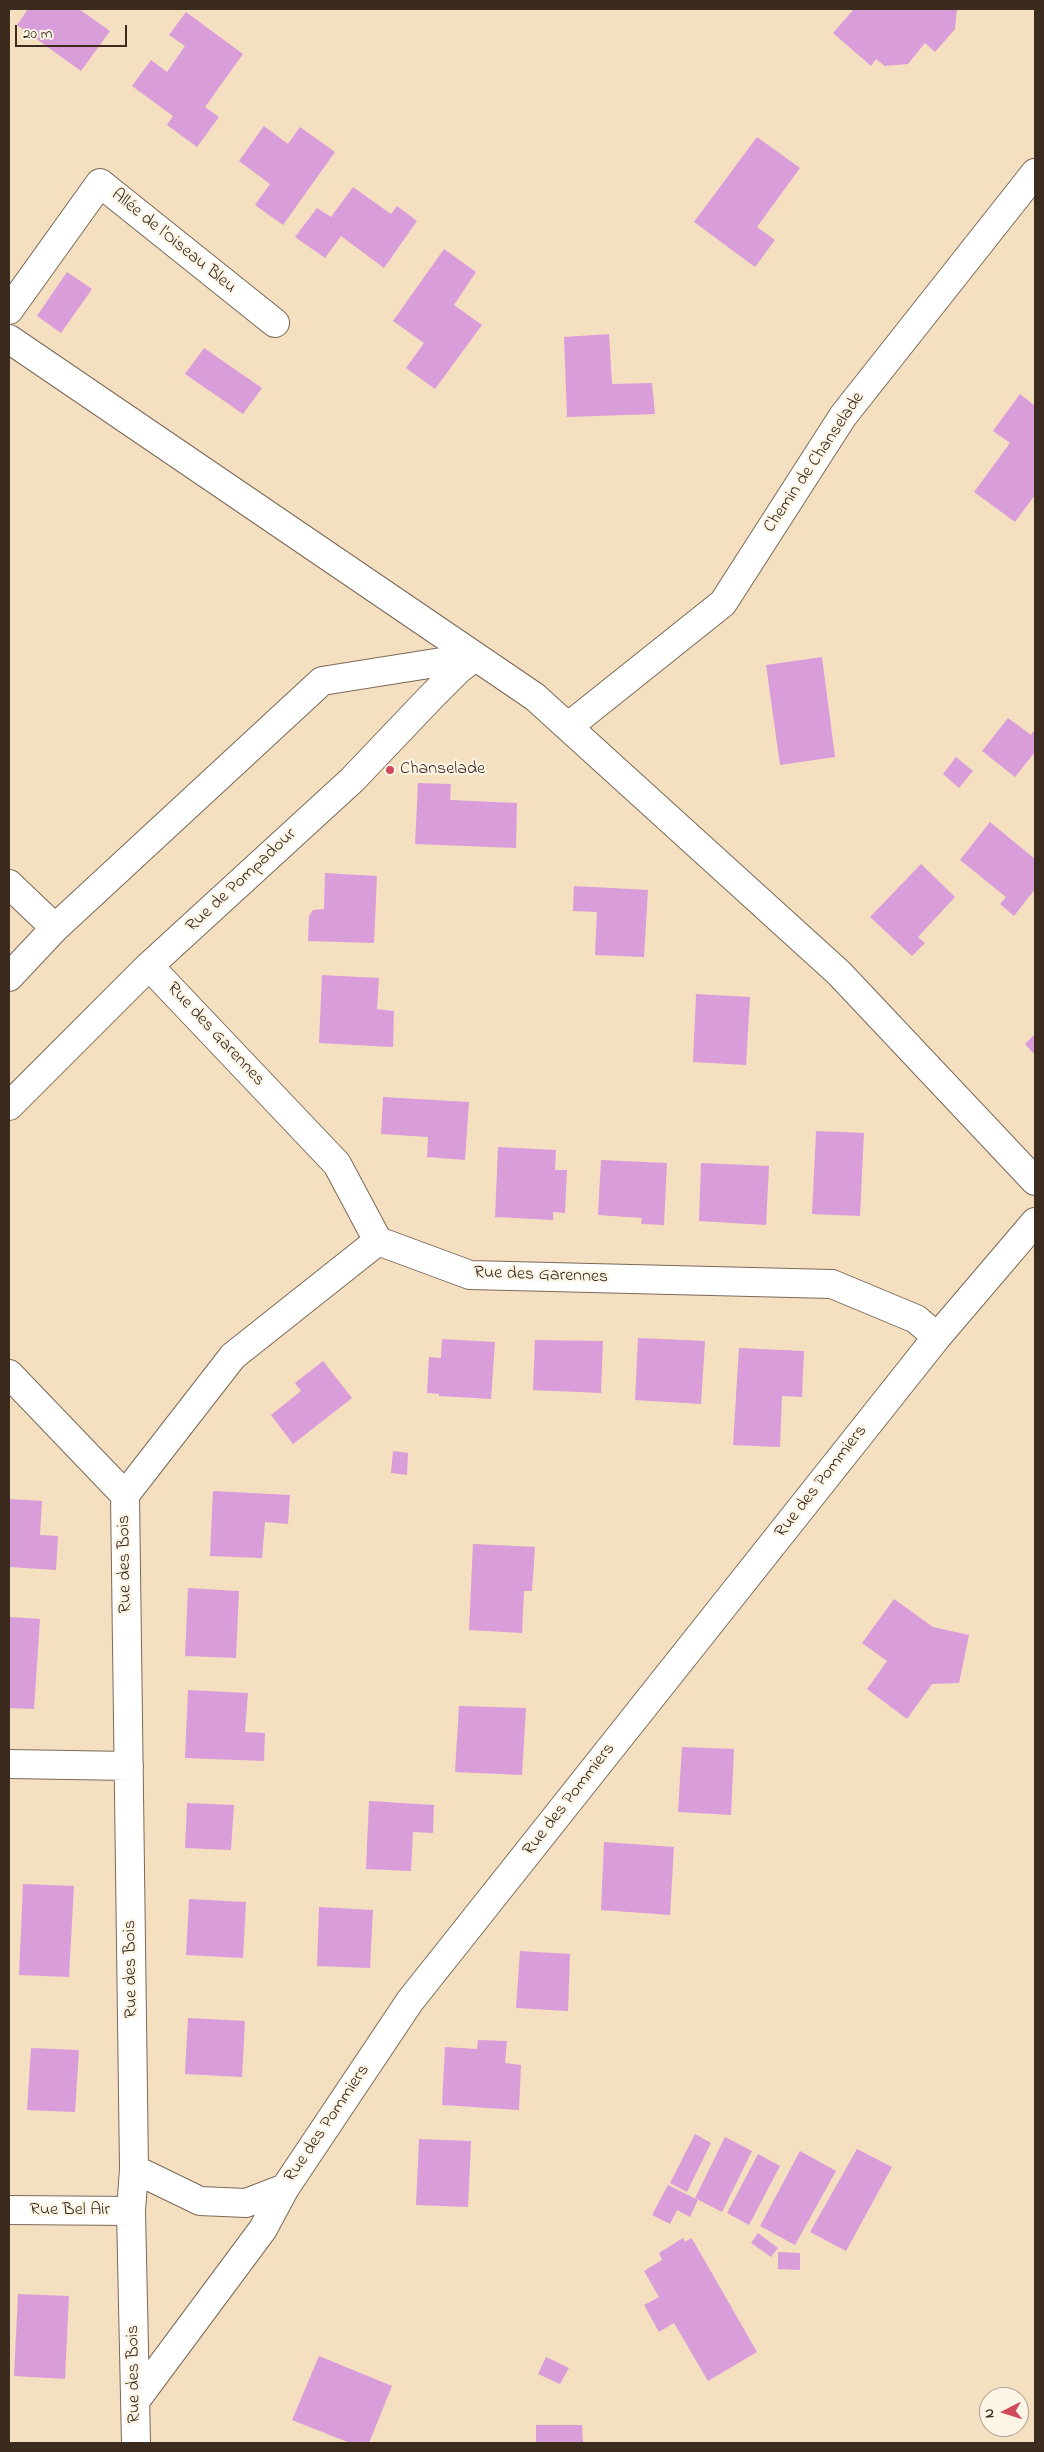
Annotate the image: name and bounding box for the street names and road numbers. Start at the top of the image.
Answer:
street label: Allée de l'Oiseau Bleu [106,185,240,299]
street label: Chemin de Chanselade [760,389,870,537]
street label: Rue de Pompadour [182,824,302,938]
street label: Rue des Garennes [161,979,269,1091]
street label: Rue des Garennes [474,1263,608,1289]
street label: Rue des Pommiers [771,1421,873,1543]
street label: Rue des Bois [114,1515,138,1613]
street label: Rue des Pommiers [519,1739,621,1861]
street label: Rue des Bois [120,1920,144,2018]
street label: Rue des Pommiers [281,2061,375,2187]
street label: Rue Bel Air [30,2200,110,2222]
street label: Rue des Bois [123,2325,147,2423]

